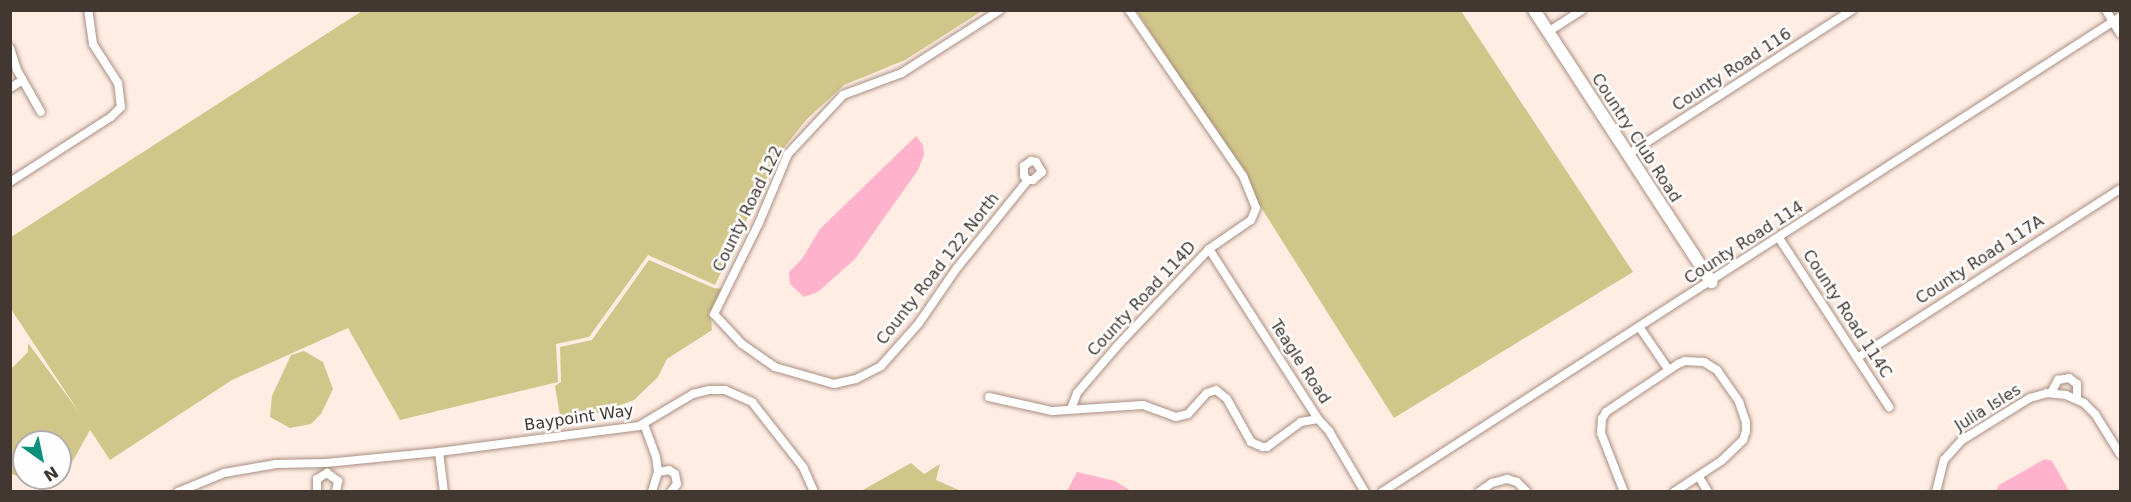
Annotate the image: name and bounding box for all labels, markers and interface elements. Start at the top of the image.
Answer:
street label: County Road 116 [1669,24,1795,116]
street label: Country Club Road [1587,70,1685,206]
street label: County Road 122 [709,143,787,275]
street label: County Road 122 North [873,189,1003,349]
street label: County Road 114 [1681,197,1807,289]
street label: County Road 117A [1912,211,2048,309]
street label: County Road 114D [1084,238,1200,360]
street label: County Road 114C [1798,246,1896,382]
street label: Teagle Road [1266,316,1334,408]
street label: Julia Isles [1951,380,2025,436]
street label: Baypoint Way [523,401,635,435]
north arrow [12,430,72,490]
text: N [40,462,62,485]

